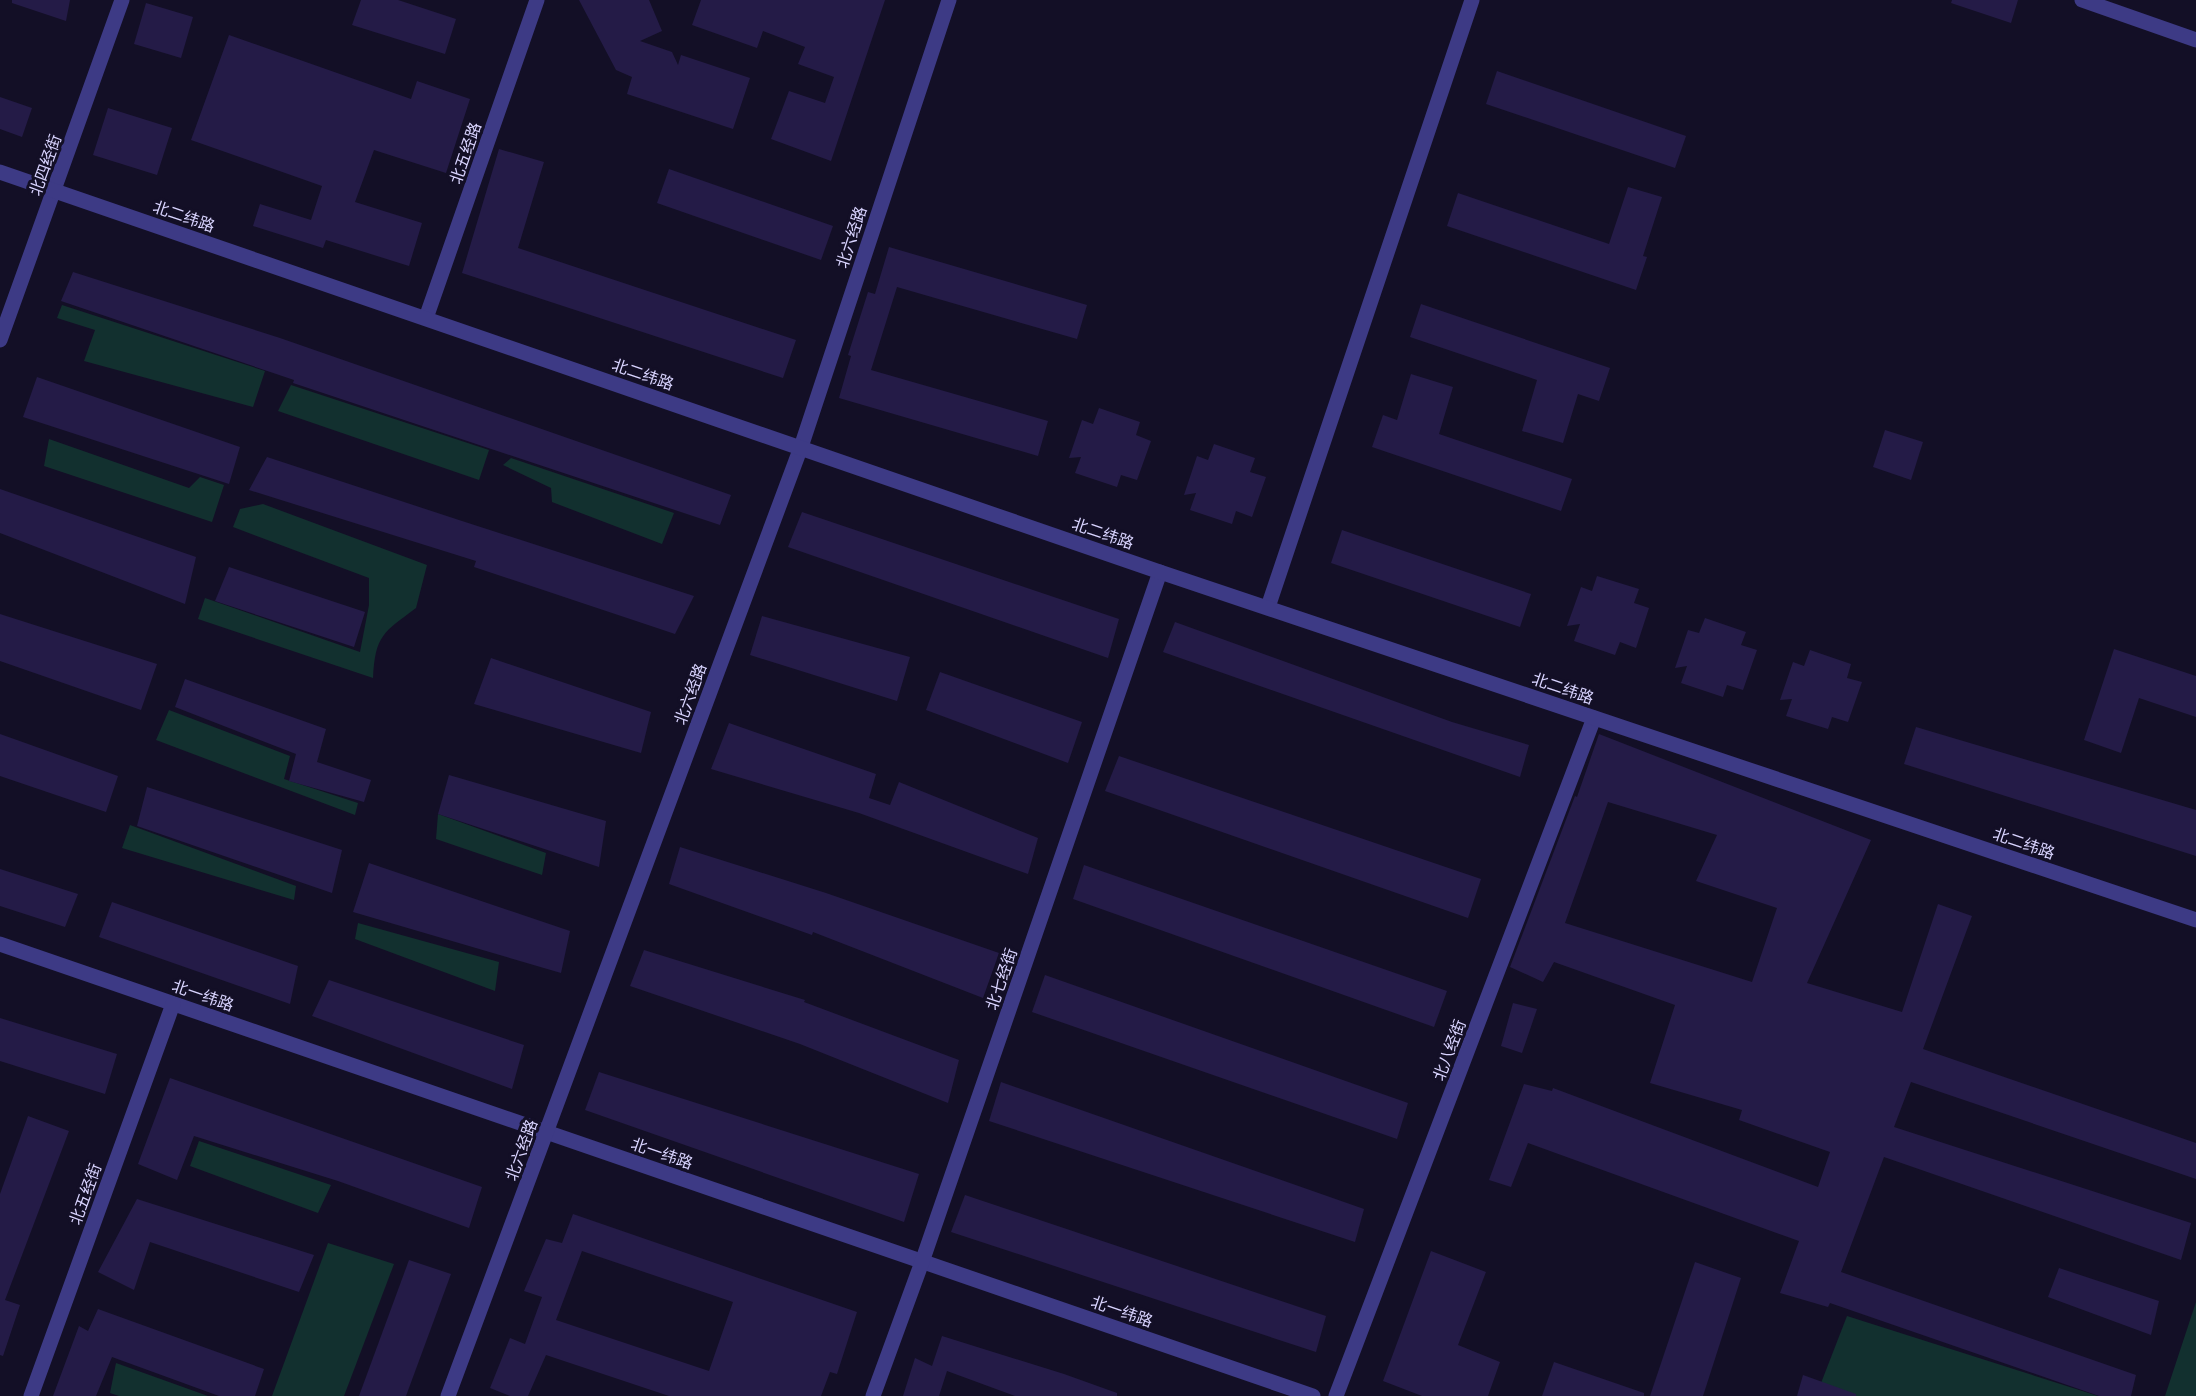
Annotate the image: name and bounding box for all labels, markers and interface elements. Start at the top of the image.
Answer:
street label: 北五经路 [444,119,486,187]
street label: 北四经街 [24,131,66,199]
street label: 北二纬路 [150,195,218,237]
street label: 北六经路 [831,203,871,271]
street label: 北二纬路 [609,353,677,395]
street label: 北二纬路 [1069,512,1137,554]
street label: 北六经路 [669,660,711,728]
street label: 北二纬路 [1529,667,1597,709]
street label: 北二纬路 [1990,822,2058,864]
street label: 北七经街 [980,945,1022,1013]
street label: 北一纬路 [169,974,237,1016]
street label: 北八经街 [1427,1016,1471,1084]
street label: 北六经路 [500,1116,542,1184]
street label: 北一纬路 [628,1132,696,1174]
street label: 北五经街 [64,1160,106,1228]
street label: 北一纬路 [1088,1290,1156,1332]

